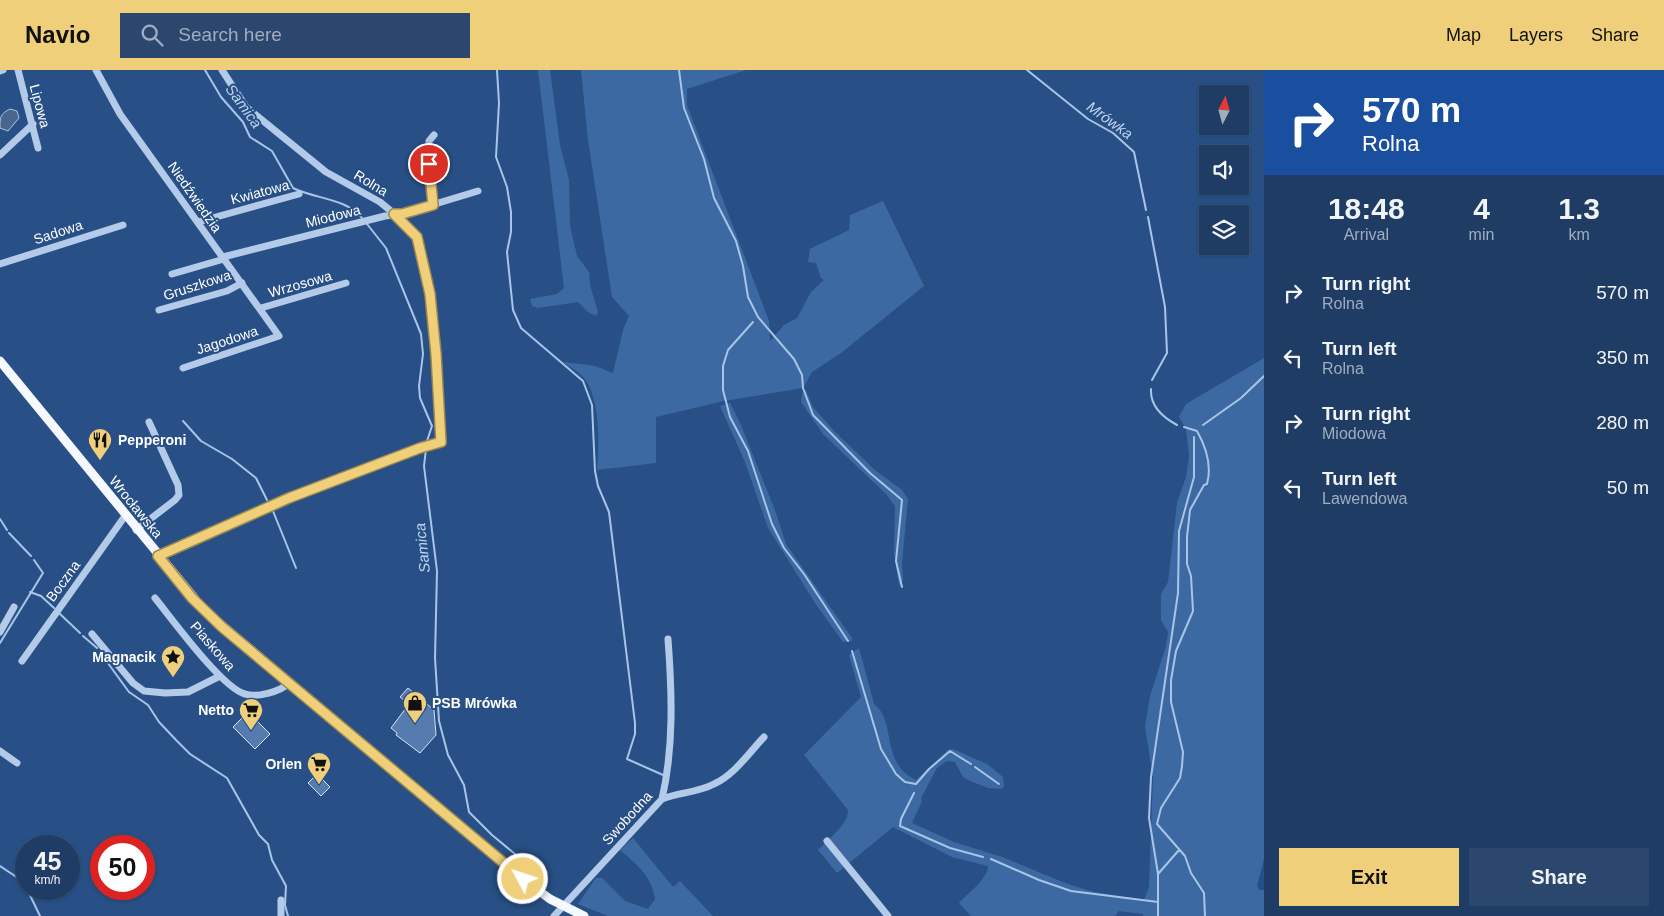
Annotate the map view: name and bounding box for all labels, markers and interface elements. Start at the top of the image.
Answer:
search box [120,13,470,58]
text: Navio [25,21,90,48]
icon: search [138,21,166,49]
text: Search here [178,24,282,45]
text: Map [1446,25,1481,45]
text: Layers [1509,25,1563,45]
text: Share [1591,25,1639,45]
water label: Samica [222,81,266,131]
street label: Lipowa [27,82,54,130]
north arrow [1199,85,1249,135]
map controls [1199,85,1249,255]
icon: right [1279,90,1344,155]
text: 570 m [1362,90,1461,129]
water label: Mrówka [1084,98,1136,142]
text: Rolna [1362,131,1419,156]
pin [408,143,450,185]
button: sound [1199,145,1249,195]
icon: arrive [415,150,443,178]
street label: Niedźwiedzia [165,159,225,236]
street label: Rolna [351,167,391,199]
street label: Kwiatowa [229,176,291,207]
text: 18:48 [1328,192,1405,225]
text: 4 [1473,192,1490,225]
text: 1.3 [1558,192,1600,225]
street label: Miodowa [304,201,362,231]
button: layers [1199,205,1249,255]
street label: Sadowa [31,217,85,247]
text: Arrival [1344,226,1389,243]
text: min [1469,226,1494,243]
text: km [1569,226,1590,243]
street label: Gruszkowa [161,267,233,303]
street label: Wrzosowa [267,267,334,301]
text: Turn right [1322,273,1410,294]
icon: right [1279,279,1307,307]
text: 570 m [1596,282,1649,303]
text: Rolna [1322,295,1364,312]
street label: Jagodowa [194,322,260,357]
text: Turn left [1322,338,1397,359]
icon: left [1279,344,1307,372]
text: 350 m [1596,347,1649,368]
text: Rolna [1322,360,1364,377]
text: Turn right [1322,403,1410,424]
icon: right [1279,409,1307,437]
text: 280 m [1596,412,1649,433]
text: Miodowa [1322,425,1386,442]
restaurant icon: Pepperoni [87,427,113,461]
place label: Pepperoni [118,432,186,448]
text: Turn left [1322,468,1397,489]
street label: Wrocławska [106,473,166,541]
icon: left [1279,474,1307,502]
text: 50 m [1607,477,1649,498]
text: Lawendowa [1322,490,1407,507]
water label: Samica [411,522,433,574]
street label: Boczna [43,557,83,605]
street label: Piaskowa [187,618,239,674]
place icon: Magnacik [160,644,186,678]
place label: Magnacik [92,649,156,665]
shop icon: PSB Mrówka [402,690,428,724]
place label: PSB Mrówka [432,695,517,711]
supermarket icon: Netto [238,697,264,731]
place label: Netto [198,702,234,718]
supermarket icon: Orlen [306,751,332,785]
place label: Orlen [265,756,302,772]
street label: Swobodna [599,788,655,848]
speed limit sign: 50 [90,835,155,900]
text: 45 [34,847,61,875]
button: Exit [1279,848,1459,906]
button: Share [1469,848,1649,906]
position arrow [496,852,548,904]
text: km/h [34,873,61,887]

